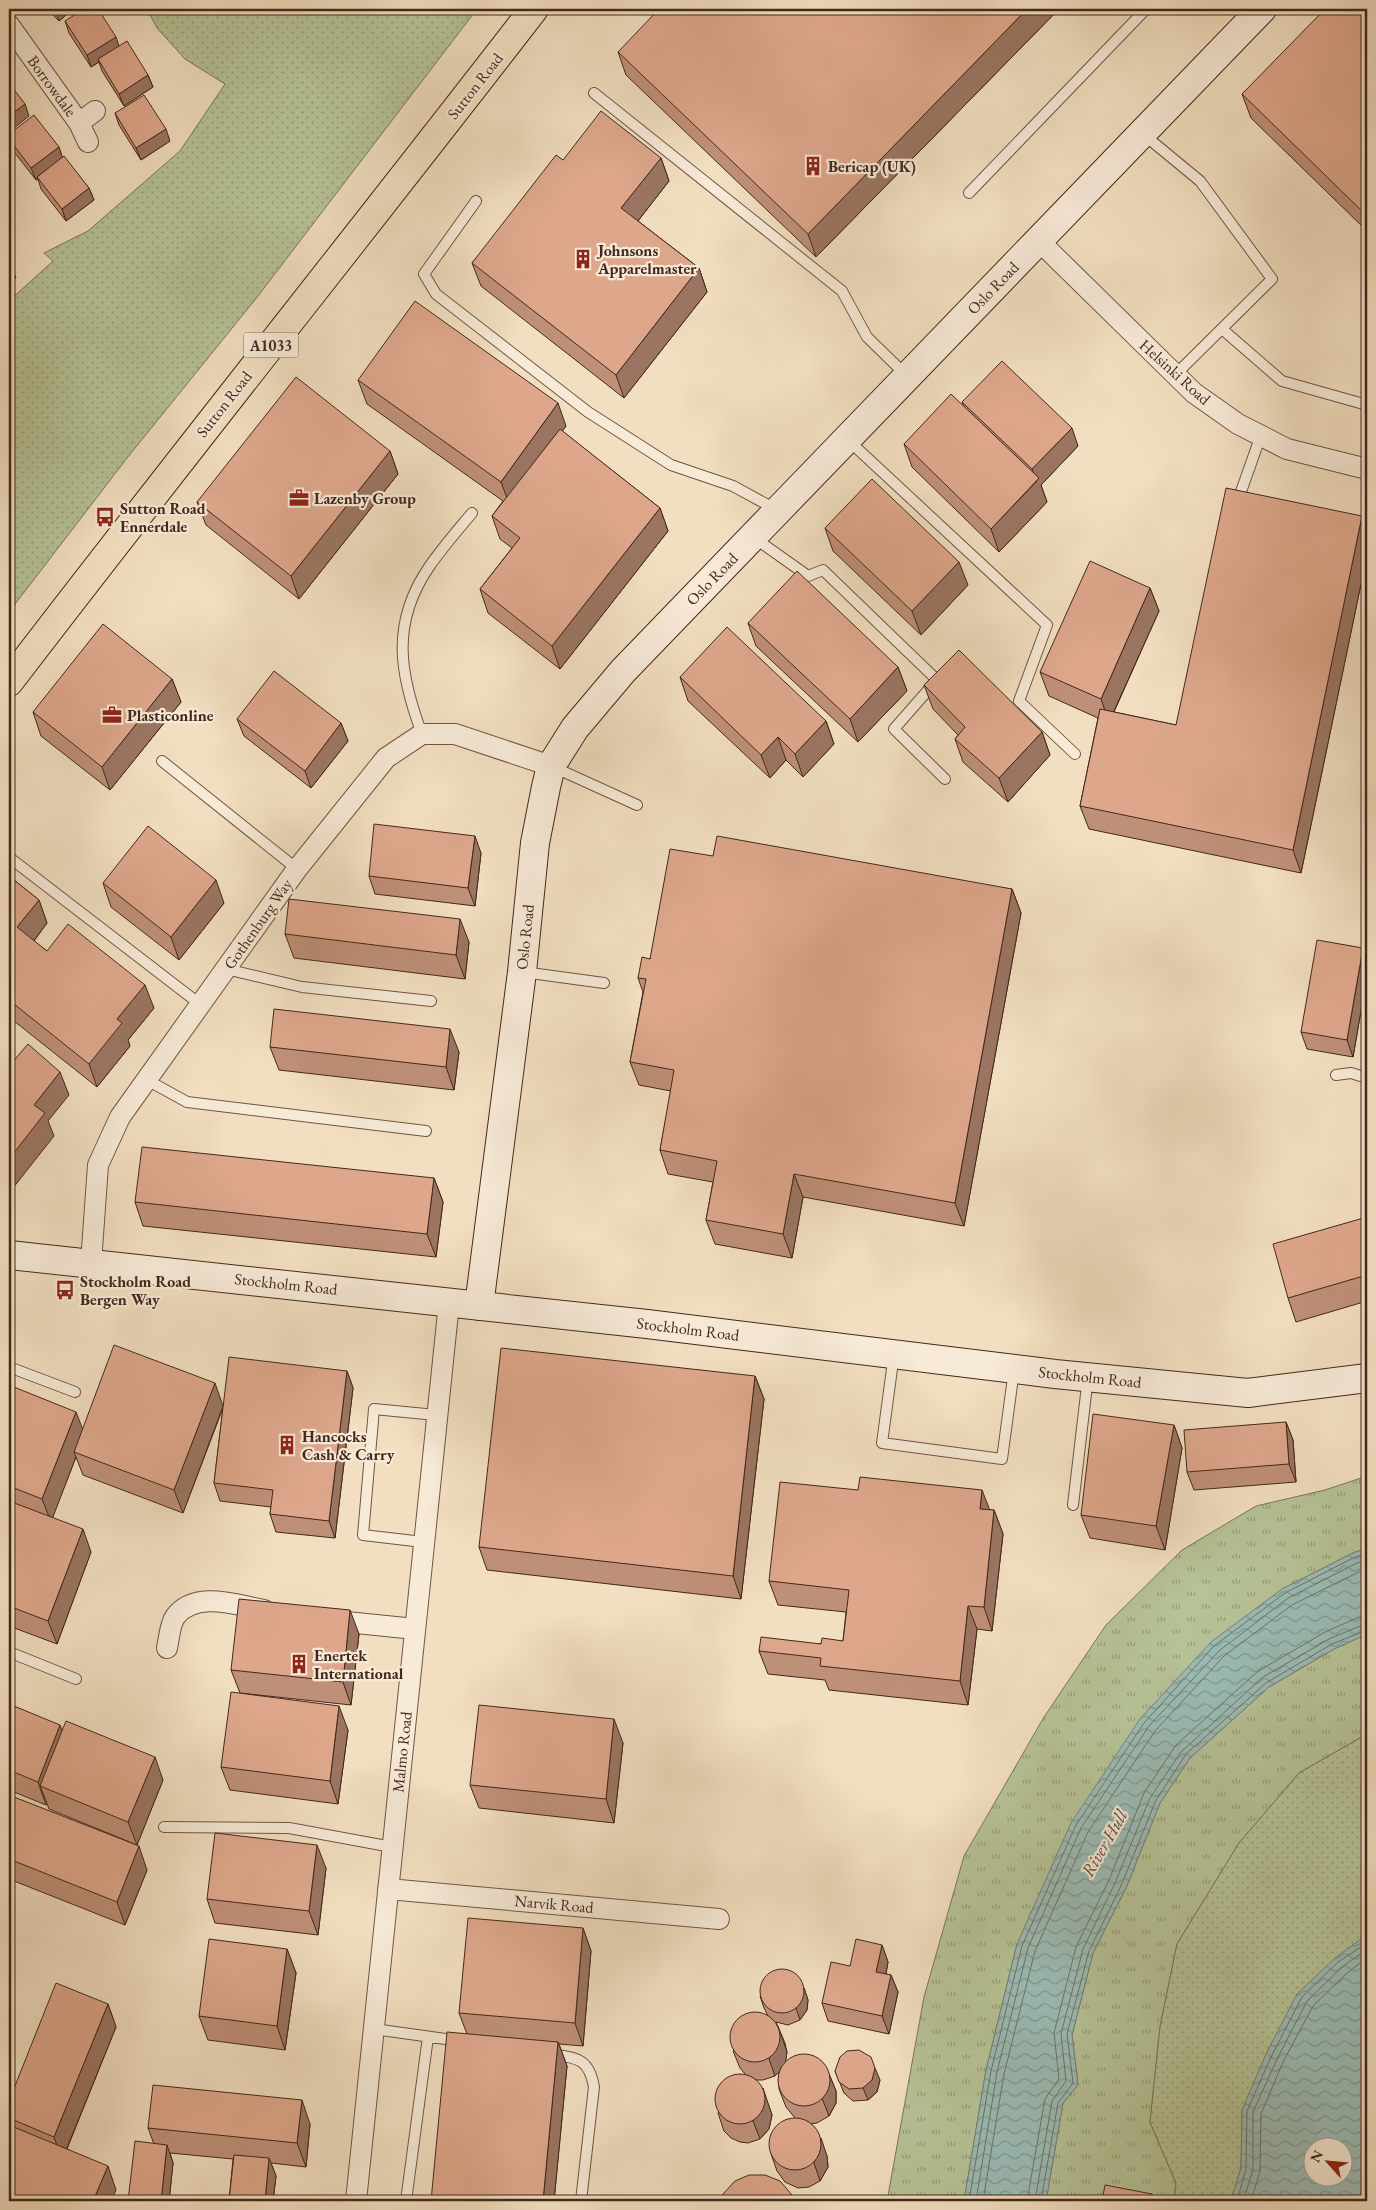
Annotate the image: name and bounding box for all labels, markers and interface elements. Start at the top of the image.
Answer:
street label: Sutton Road [442,48,508,124]
street label: Borrowdale [23,51,81,121]
building icon: Bericap (UK) [802,155,824,177]
place label: Bericap (UK) [828,156,916,177]
place label: Johnsons Apparelmaster [596,240,697,279]
building icon: Johnsons Apparelmaster [572,248,594,270]
street label: Oslo Road [963,256,1024,319]
road number: A1033 [244,332,298,358]
street label: Helsinki Road [1135,335,1216,410]
street label: Sutton Road [191,366,257,442]
office icon: Lazenby Group [288,487,310,509]
place label: Lazenby Group [314,488,416,509]
place label: Sutton Road Ennerdale [120,498,206,537]
bus stop icon: Sutton Road Ennerdale [94,506,116,528]
street label: Oslo Road [682,547,743,610]
office icon: Plasticonline [101,704,123,726]
place label: Plasticonline [127,705,214,726]
street label: Gothenburg Way [219,874,298,973]
street label: Oslo Road [511,902,539,971]
street label: Stockholm Road [234,1268,339,1300]
place label: Stockholm Road Bergen Way [80,1271,191,1310]
bus stop icon: Stockholm Road Bergen Way [54,1279,76,1301]
street label: Stockholm Road [635,1312,741,1346]
street label: Stockholm Road [1038,1361,1143,1393]
place label: Hancocks Cash & Carry [302,1426,395,1465]
building icon: Hancocks Cash & Carry [276,1434,298,1456]
place label: Enertek International [314,1645,404,1684]
building icon: Enertek International [288,1653,310,1675]
street label: Malmo Road [387,1710,417,1794]
water label: River Hull [1076,1805,1133,1881]
street label: Narvik Road [513,1890,595,1918]
north arrow [1304,2138,1354,2188]
text: N [1306,2146,1327,2165]

